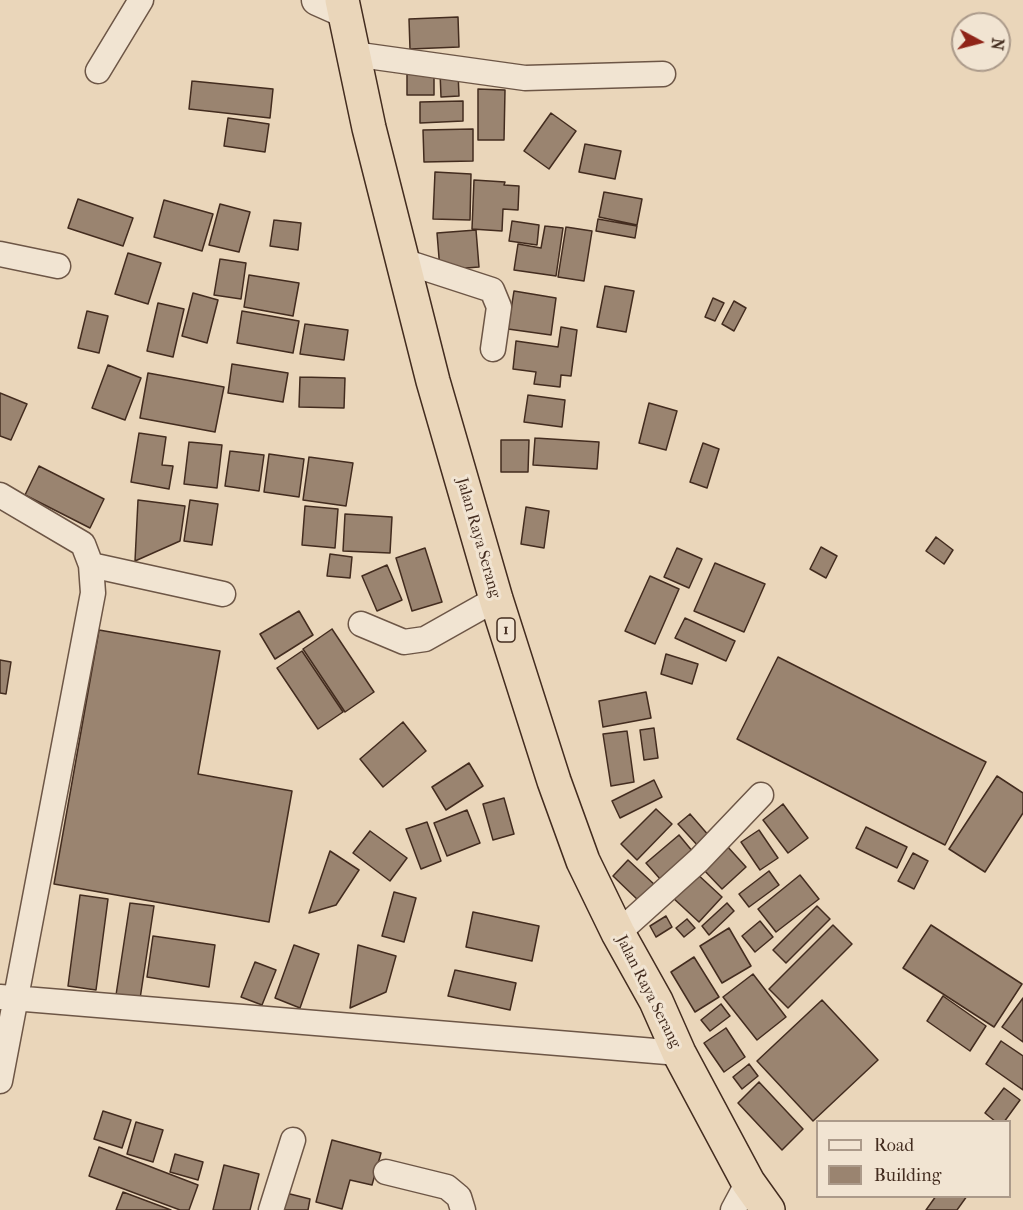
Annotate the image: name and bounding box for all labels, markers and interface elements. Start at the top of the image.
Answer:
north arrow [951,12,1011,72]
text: N [987,37,1008,51]
street label: Jalan Raya Serang [452,476,504,600]
road number: 1 [497,618,515,642]
street label: Jalan Raya Serang [611,932,685,1052]
legend [816,1120,1011,1198]
text: Road [874,1135,914,1156]
text: Building [874,1165,941,1186]

